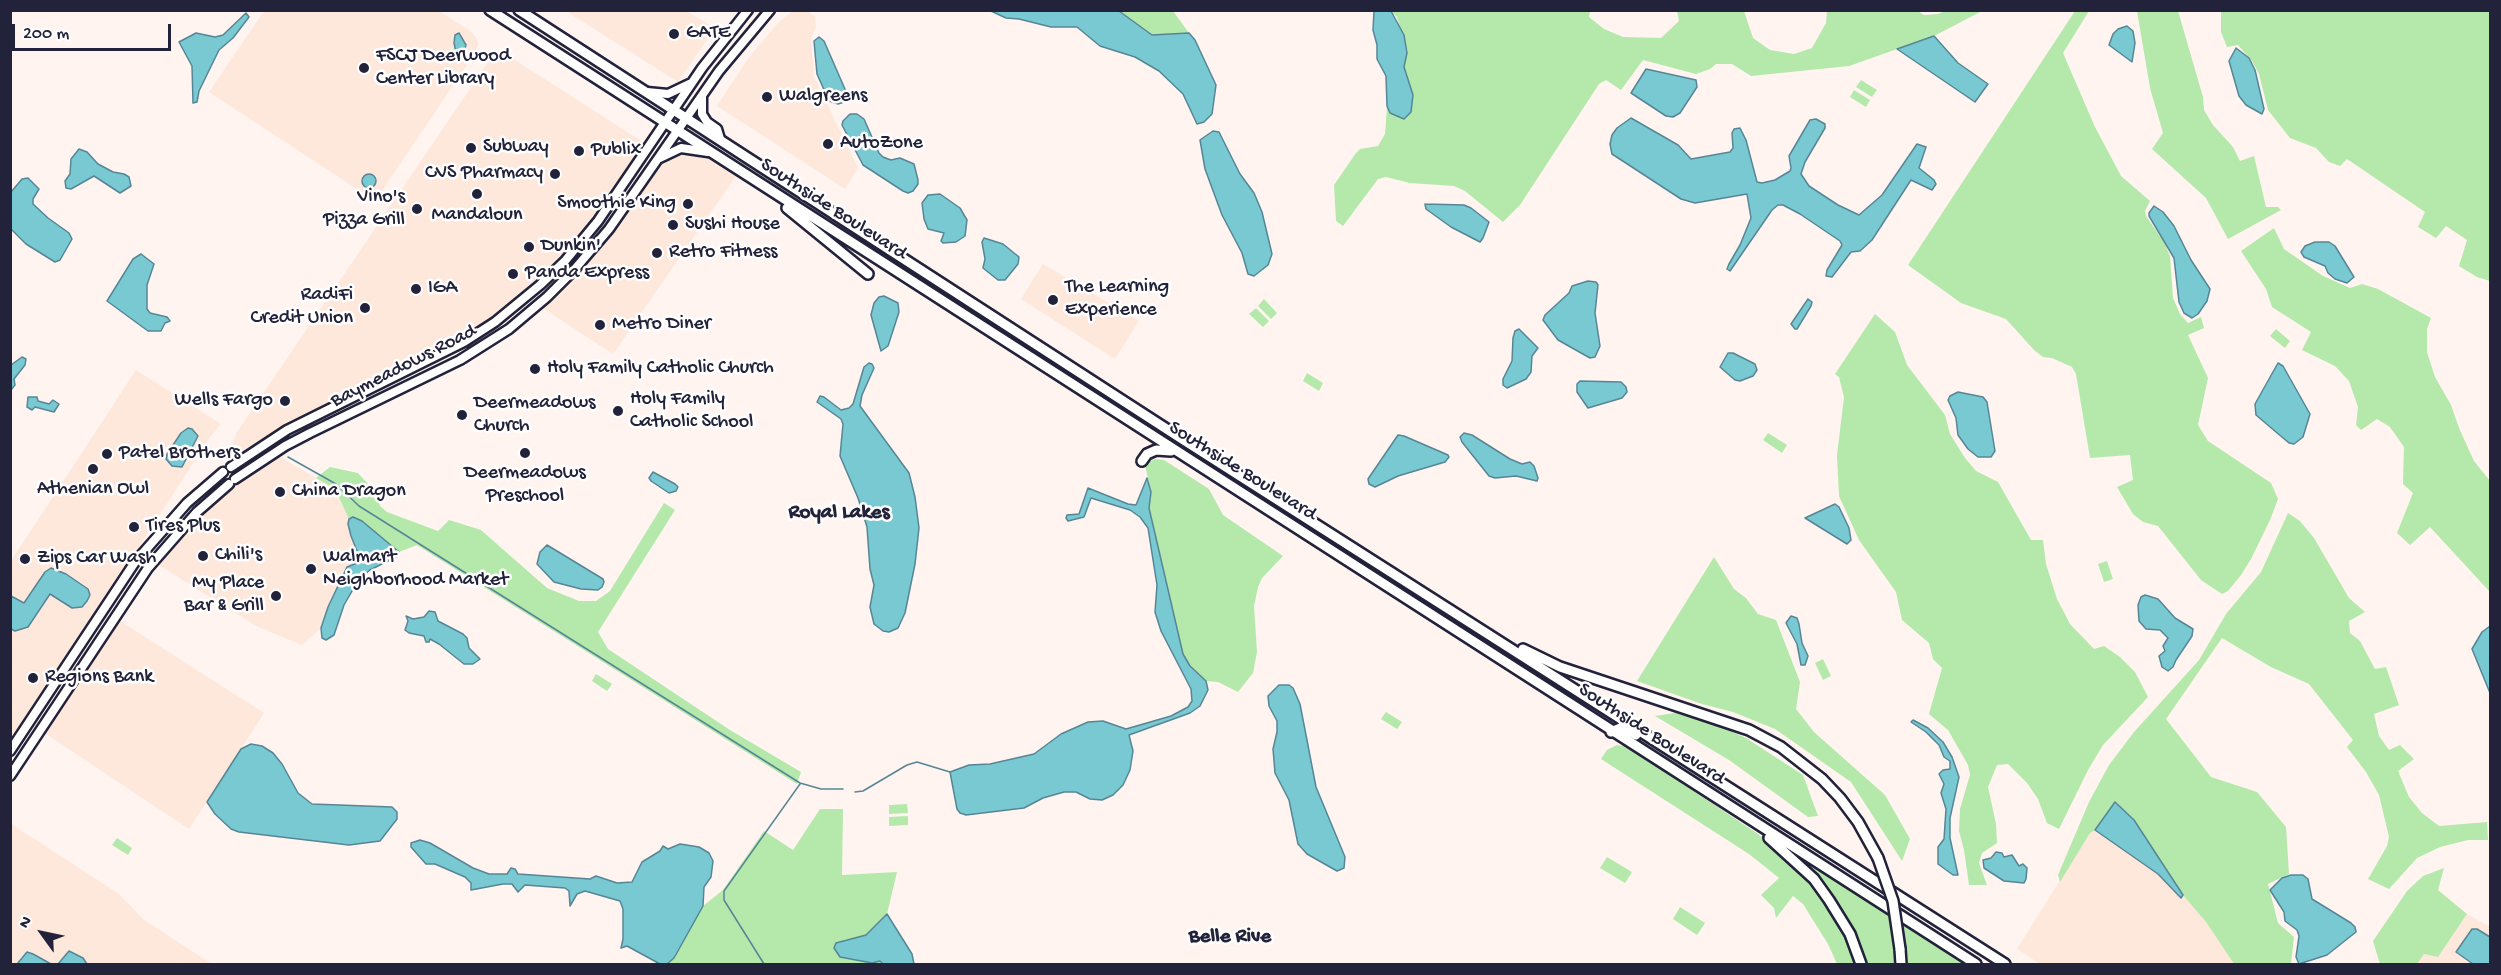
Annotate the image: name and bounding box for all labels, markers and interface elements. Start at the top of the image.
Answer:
scale bar [15,12,174,50]
place label: GATE [686,22,731,46]
text: 200 m [23,24,69,45]
marker: GATE [667,27,681,41]
place label: FSCJ Deerwood Center Library [376,45,510,92]
marker: FSCJ Deerwood Center Library [357,61,371,75]
place label: Walgreens [779,85,867,109]
marker: Walgreens [760,90,774,104]
place label: AutoZone [840,132,923,156]
place label: Subway [483,136,549,160]
marker: AutoZone [821,137,835,151]
place label: Publix [591,139,641,163]
marker: Subway [464,141,478,155]
marker: Publix [572,144,586,158]
street label: Southside Boulevard [755,154,911,266]
place label: CVS Pharmacy [425,162,543,186]
marker: CVS Pharmacy [548,167,562,181]
place label: Vino's Pizza Grill [323,186,405,233]
marker: Mandaloun [470,187,484,201]
place label: Smoothie King [557,192,676,216]
marker: Smoothie King [681,197,695,211]
marker: Vino's Pizza Grill [410,202,424,216]
place label: Mandaloun [432,204,522,228]
place label: Sushi House [685,213,780,237]
marker: Sushi House [666,218,680,232]
place label: Dunkin' [541,235,601,259]
marker: Dunkin' [522,240,536,254]
place label: Retro Fitness [669,241,777,265]
marker: Retro Fitness [650,246,664,260]
place label: Panda Express [525,262,649,286]
marker: Panda Express [506,267,520,281]
place label: The Learning Experience [1065,276,1169,323]
place label: IGA [428,277,457,301]
marker: IGA [409,282,423,296]
place label: RadiFi Credit Union [251,284,353,331]
marker: The Learning Experience [1046,293,1060,307]
marker: RadiFi Credit Union [358,301,372,315]
place label: Metro Diner [612,313,711,337]
marker: Metro Diner [593,318,607,332]
street label: Baymeadows Road [327,320,481,414]
place label: Holy Family Catholic Church [547,357,774,381]
marker: Holy Family Catholic Church [528,362,542,376]
place label: Holy Family Catholic School [630,388,753,435]
place label: Wells Fargo [175,389,273,413]
place label: Deermeadows Church [474,392,595,439]
marker: Wells Fargo [278,394,292,408]
marker: Holy Family Catholic School [611,404,625,418]
marker: Deermeadows Church [455,408,469,422]
street label: Southside Boulevard [1164,417,1320,527]
place label: Patel Brothers [119,442,240,466]
marker: Deermeadows Preschool [518,446,532,460]
marker: Patel Brothers [100,447,114,461]
marker: Athenian Owl [86,462,100,476]
place label: Deermeadows Preschool [464,462,586,509]
place label: Athenian Owl [37,478,149,502]
place label: China Dragon [292,480,406,504]
marker: China Dragon [273,485,287,499]
district label: Royal Lakes [789,501,889,527]
place label: Tires Plus [146,515,220,539]
marker: Tires Plus [127,520,141,534]
place label: Chili's [215,544,262,568]
place label: Walmart Neighborhood Market [323,546,508,593]
place label: Zips Car Wash [37,547,156,571]
marker: Chili's [196,549,210,563]
marker: Zips Car Wash [18,552,32,566]
marker: Walmart Neighborhood Market [304,562,318,576]
place label: My Place Bar & Grill [184,572,264,619]
marker: My Place Bar & Grill [269,589,283,603]
place label: Regions Bank [45,666,153,690]
marker: Regions Bank [26,671,40,685]
street label: Southside Boulevard [1573,679,1729,791]
north arrow [12,903,72,963]
text: N [16,913,37,932]
district label: Belle Rive [1189,925,1271,951]

